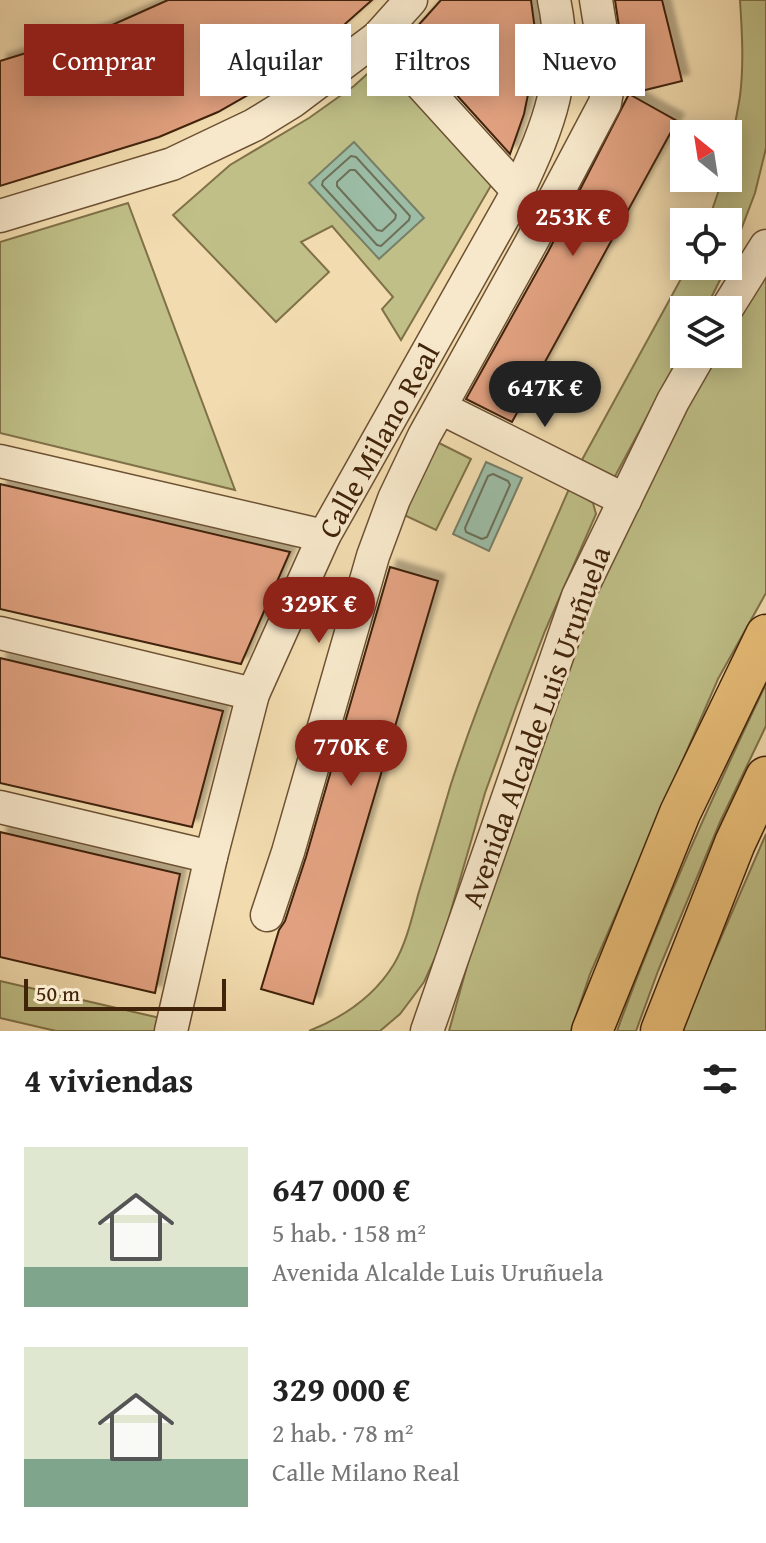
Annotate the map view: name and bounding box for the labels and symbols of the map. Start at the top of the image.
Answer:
north arrow [670,120,742,192]
pin: 253K € [508,190,638,258]
street label: Calle Milano Real [306,335,450,546]
pin: 647K € [480,361,610,429]
street label: Avenida Alcalde Luis Uruñuela [449,540,621,914]
pin: 329K € [254,577,384,645]
pin: 770K € [286,720,416,788]
scale bar [24,975,226,1011]

